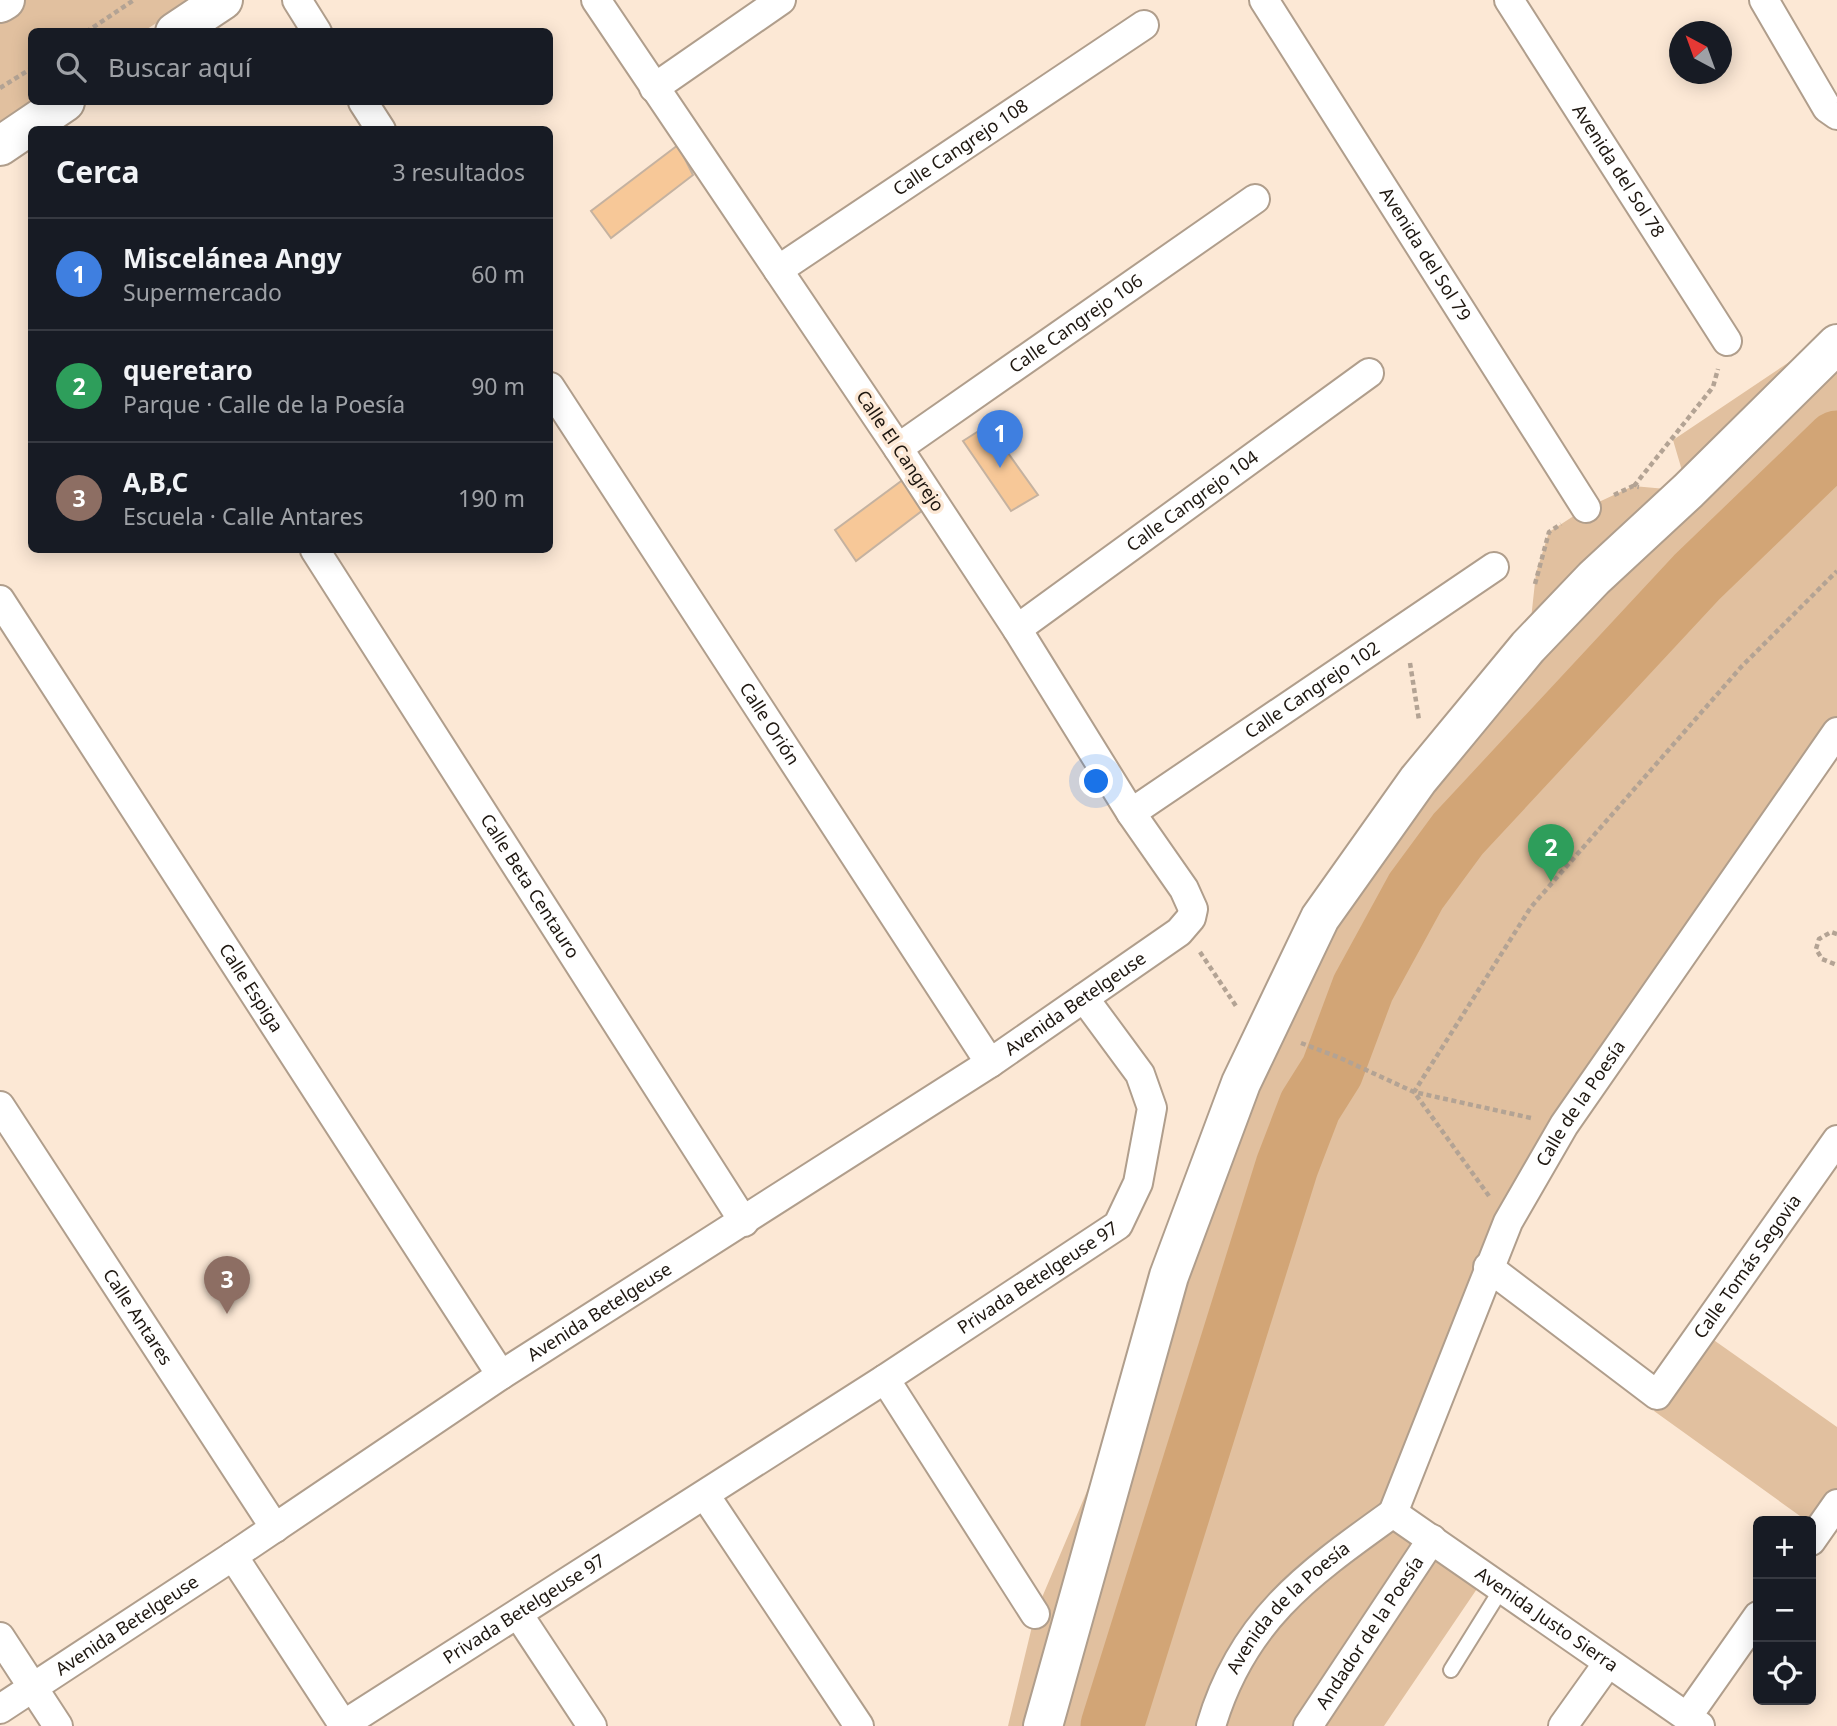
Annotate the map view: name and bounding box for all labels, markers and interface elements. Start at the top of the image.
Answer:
north arrow [1669,21,1732,84]
search box [28,28,553,105]
icon: search [52,48,90,86]
text: Buscar aquí [108,49,251,85]
street label: Calle Cangrejo 108 [888,93,1032,201]
street label: Avenida del Sol 78 [1568,99,1671,242]
text: Cerca [56,151,139,192]
text: 3 resultados [392,156,525,188]
street label: Avenida del Sol 79 [1375,182,1477,325]
text: Miscelánea Angy [123,240,342,276]
text: 1 [72,258,86,290]
text: 60 m [471,258,525,290]
street label: Calle Cangrejo 106 [1004,268,1147,378]
text: Supermercado [123,276,282,308]
text: queretaro [123,352,253,388]
text: 2 [72,370,86,402]
text: 90 m [471,370,525,402]
street label: Calle El Cangrejo [851,385,950,516]
text: Parque · Calle de la Poesía [123,388,405,420]
pin: 1 [977,410,1023,468]
street label: Calle Cangrejo 104 [1121,444,1263,557]
text: A,B,C [123,464,188,500]
text: 3 [72,482,86,514]
text: 190 m [458,482,525,514]
text: Escuela · Calle Antares [123,500,363,532]
street label: Calle Cangrejo 102 [1240,635,1384,743]
street label: Calle Orión [734,678,806,769]
your location [1079,764,1113,798]
street label: Calle Beta Centauro [475,809,586,963]
pin: 2 [1528,824,1574,882]
street label: Calle Espiga [214,938,289,1036]
street label: Avenida Betelgeuse [999,946,1150,1060]
street label: Calle de la Poesía [1530,1035,1630,1170]
street label: Calle Tomás Segovia [1688,1189,1806,1343]
street label: Privada Betelgeuse 97 [952,1216,1122,1339]
pin: 3 [204,1256,250,1314]
street label: Avenida Betelgeuse [522,1256,676,1366]
street label: Calle Antares [98,1264,179,1370]
map controls [1753,1516,1816,1705]
button: + [1753,1516,1816,1579]
street label: Avenida de la Poesía [1220,1536,1354,1678]
street label: Privada Betelgeuse 97 [438,1548,609,1669]
street label: Andador de la Poesía [1310,1551,1428,1713]
street label: Avenida Justo Sierra [1471,1561,1623,1677]
street label: Avenida Betelgeuse [50,1569,203,1681]
button: − [1753,1579,1816,1642]
button: locate [1753,1642,1816,1705]

